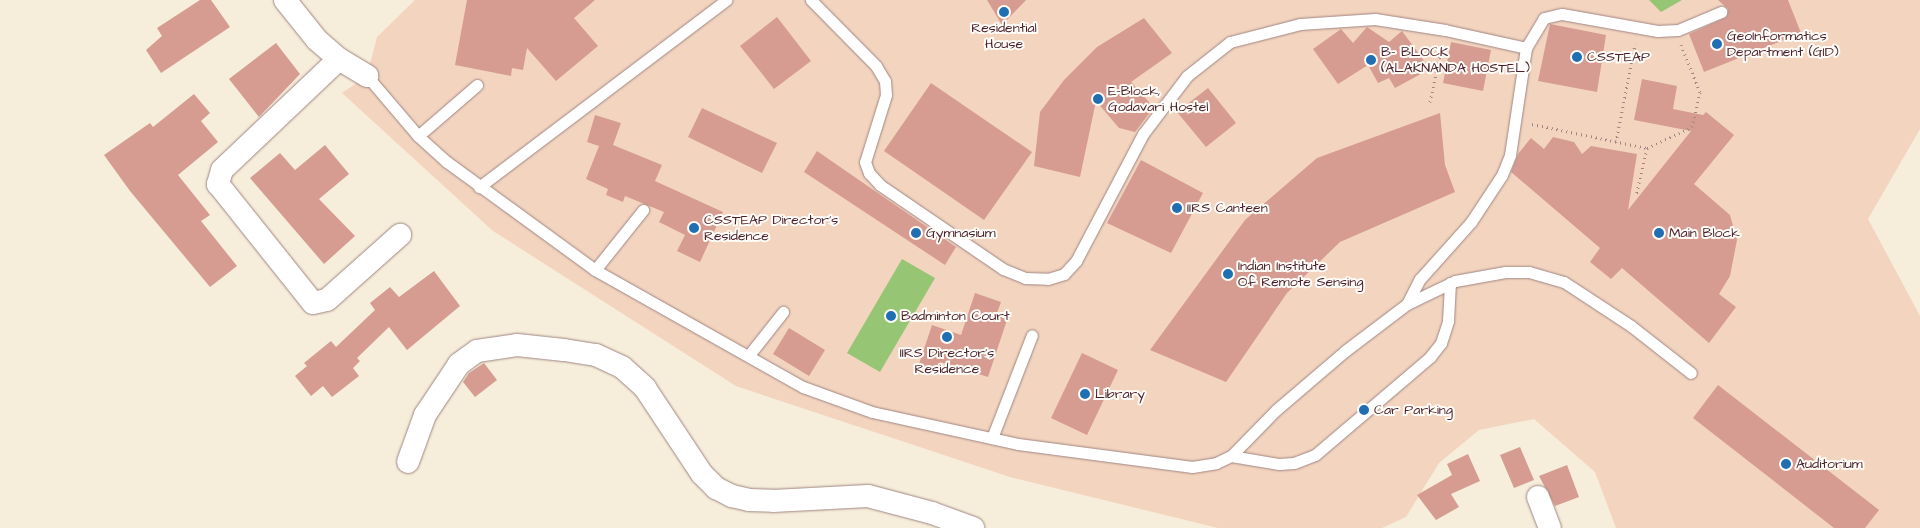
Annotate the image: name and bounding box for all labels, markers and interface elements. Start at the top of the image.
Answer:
marker: Residential House [998,6,1010,18]
place label: Residential House [971,20,1037,52]
place label: GeoInformatics Department (GID) [1727,28,1839,60]
marker: GeoInformatics Department (GID) [1711,38,1723,50]
place label: B- BLOCK (ALAKNANDA HOSTEL) [1381,44,1530,76]
place label: CSSTEAP [1587,49,1650,65]
marker: CSSTEAP [1571,51,1583,63]
marker: B- BLOCK (ALAKNANDA HOSTEL) [1365,54,1377,66]
place label: E-Block, Godavari Hostel [1108,83,1209,115]
marker: E-Block, Godavari Hostel [1092,93,1104,105]
place label: IIRS Canteen [1187,200,1268,216]
marker: IIRS Canteen [1171,202,1183,214]
place label: CSSTEAP Director's Residence [704,212,838,244]
marker: CSSTEAP Director's Residence [688,222,700,234]
place label: Gymnasium [926,225,996,241]
place label: Main Block [1669,225,1740,241]
marker: Gymnasium [910,227,922,239]
marker: Main Block [1653,227,1665,239]
place label: Indian Institute Of Remote Sensing [1238,258,1363,290]
marker: Indian Institute Of Remote Sensing [1222,268,1234,280]
place label: Badminton Court [901,308,1010,324]
marker: Badminton Court [885,310,897,322]
marker: IIRS Director's Residence [941,331,953,343]
place label: IIRS Director's Residence [900,345,994,378]
place label: Library [1095,386,1145,402]
marker: Library [1079,388,1091,400]
place label: Car Parking [1374,402,1453,418]
marker: Car Parking [1358,404,1370,416]
place label: Auditorium [1796,456,1863,472]
marker: Auditorium [1780,458,1792,470]

